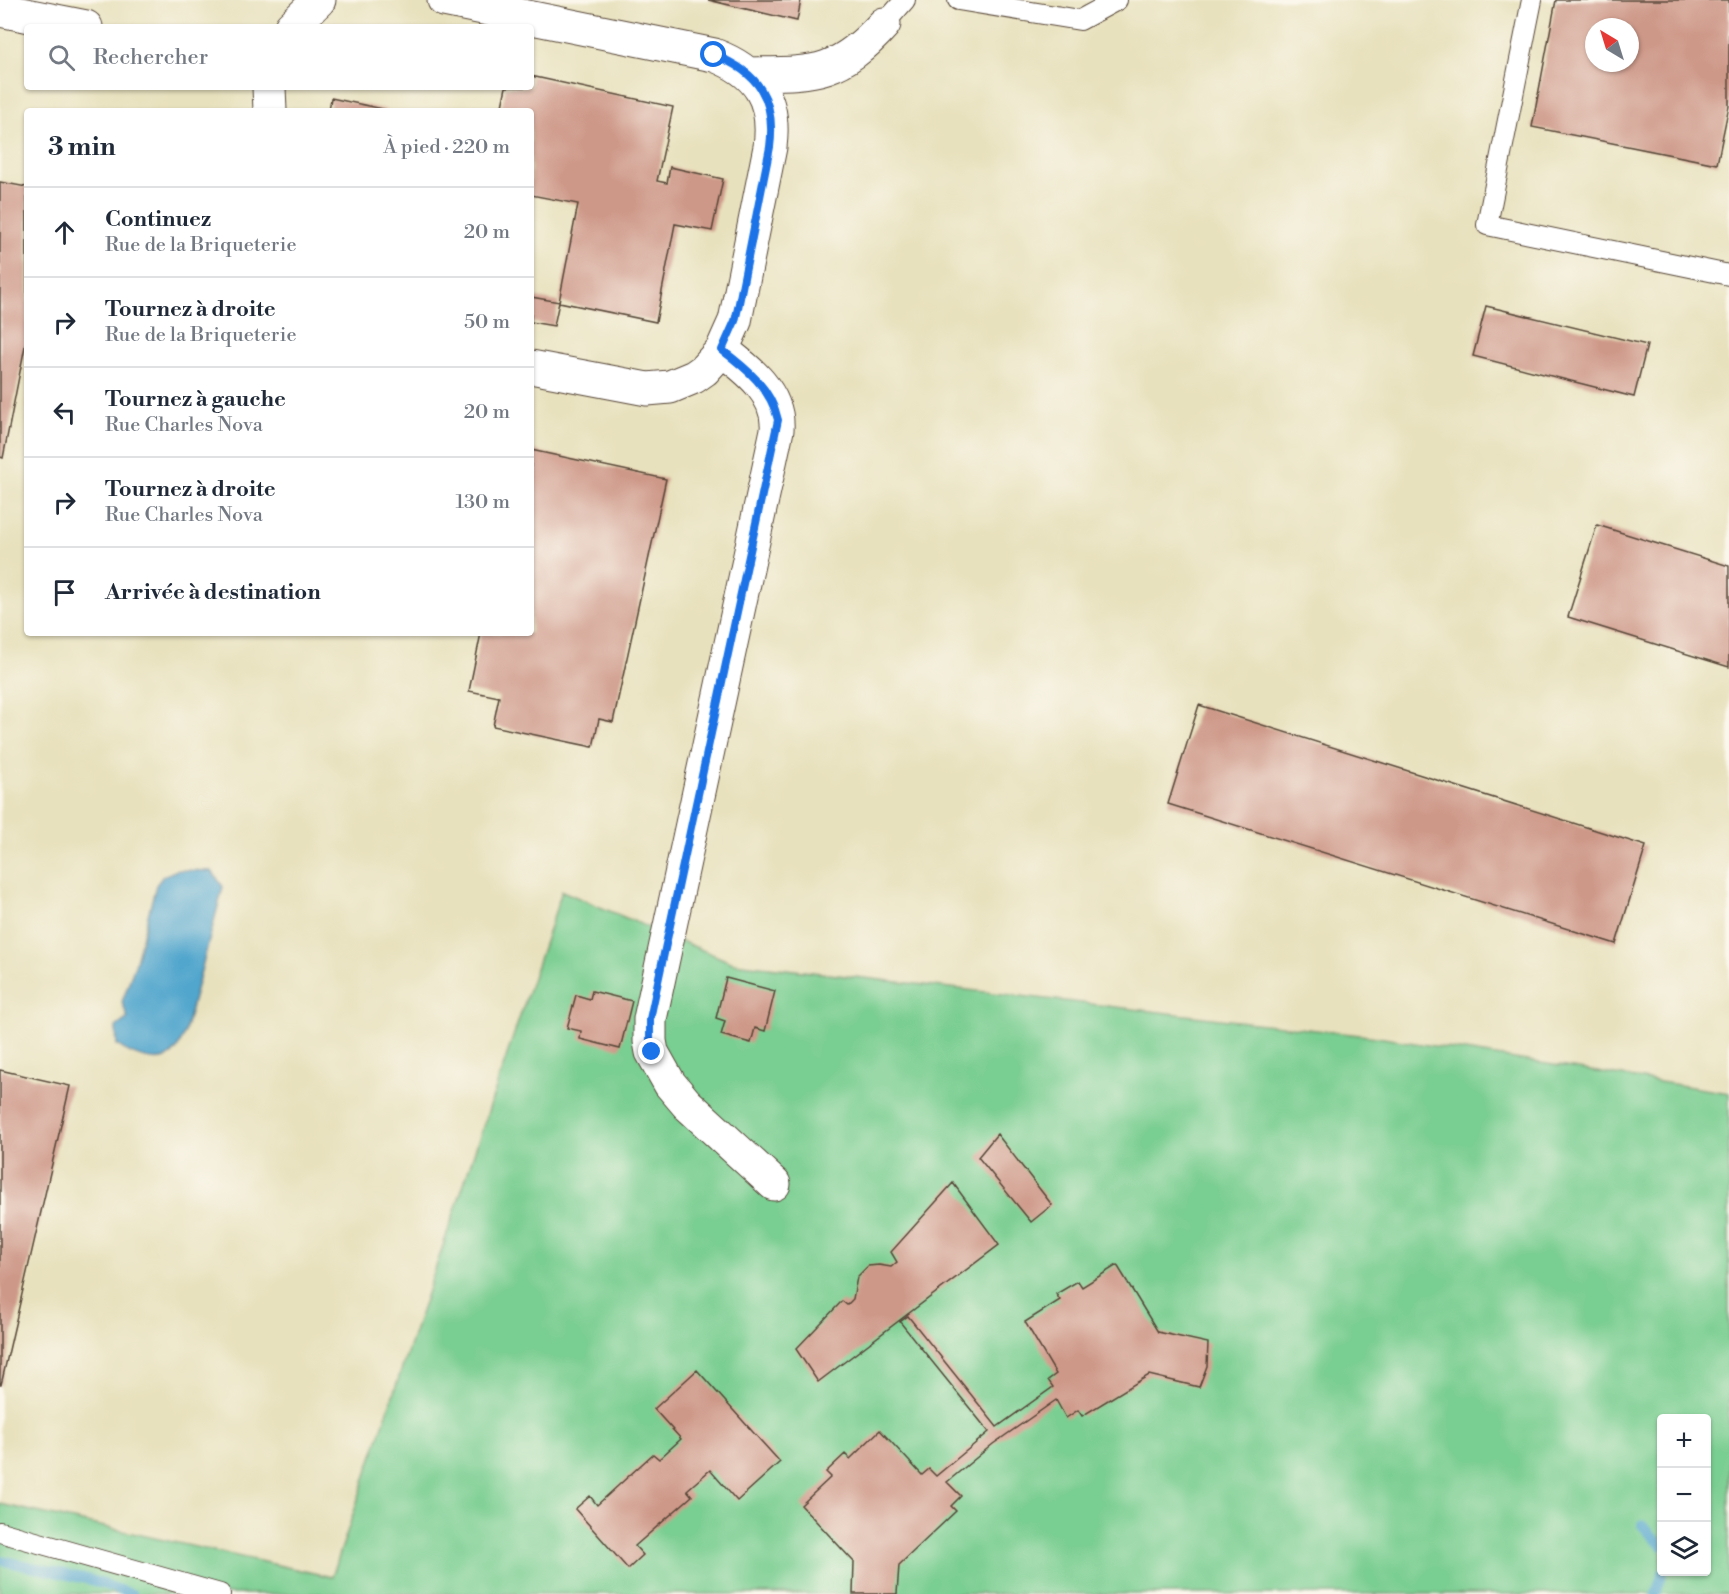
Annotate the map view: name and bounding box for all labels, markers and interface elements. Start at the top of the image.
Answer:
north arrow [1585,18,1639,72]
search box [24,24,534,90]
icon: search [45,41,78,74]
route start [700,41,726,67]
text: Rechercher [93,44,208,71]
text: 3 min [48,131,116,163]
text: À pied · 220 m [383,135,510,160]
text: Continuez [105,206,211,233]
icon: ahead [48,216,81,249]
text: 20 m [464,220,510,245]
text: Rue de la Briqueterie [105,233,297,258]
text: Tournez à droite [105,296,276,323]
icon: right [48,306,81,339]
text: 50 m [464,310,510,335]
text: Rue de la Briqueterie [105,323,297,348]
text: Tournez à gauche [105,386,286,413]
icon: left [48,396,81,429]
text: 20 m [464,400,510,425]
text: Rue Charles Nova [105,413,263,438]
text: Tournez à droite [105,476,276,503]
icon: right [48,486,81,519]
text: 130 m [455,490,510,515]
text: Rue Charles Nova [105,503,263,528]
icon: arrive [48,576,81,609]
text: Arrivée à destination [105,579,321,606]
route end [638,1038,664,1064]
map controls [1657,1414,1711,1576]
button: + [1657,1414,1711,1468]
button: − [1657,1468,1711,1522]
button: layers [1657,1522,1711,1576]

